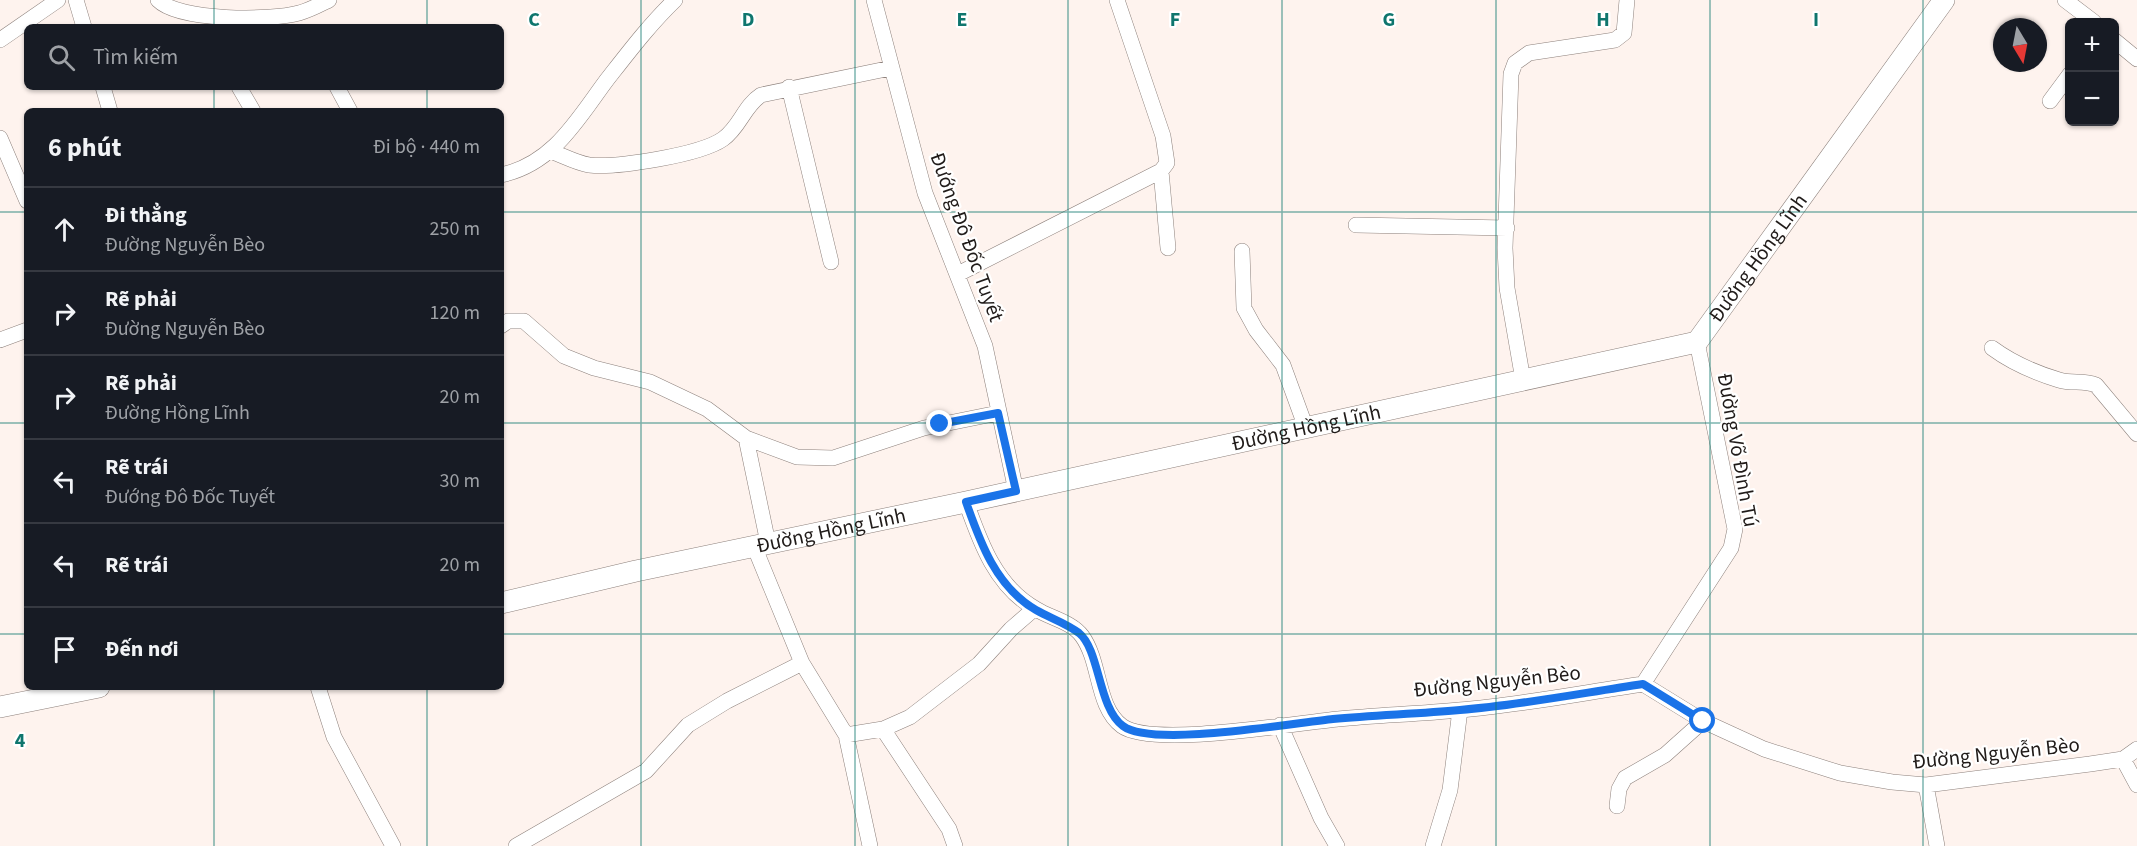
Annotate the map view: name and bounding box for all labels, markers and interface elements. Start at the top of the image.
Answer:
text: C [528,6,540,34]
text: D [742,6,754,34]
text: E [957,6,967,34]
text: F [1170,6,1180,34]
text: G [1383,6,1395,34]
text: H [1596,6,1610,34]
text: I [1813,6,1819,34]
north arrow [1993,18,2047,72]
map controls [2065,18,2119,126]
button: + [2065,18,2119,72]
search box [24,24,504,90]
icon: search [45,41,78,74]
text: Tìm kiếm [93,41,178,73]
button: − [2065,72,2119,126]
text: 6 phút [48,129,121,166]
text: Đi bộ · 440 m [373,133,480,161]
street label: Đướng Đô Đốc Tuyết [922,148,1012,326]
street label: Đường Hồng Lĩnh [1701,187,1814,328]
text: Đi thẳng [105,199,187,231]
icon: ahead [48,213,81,246]
text: 250 m [430,215,480,243]
text: Đường Nguyễn Bèo [105,231,265,259]
text: Rẽ phải [105,283,177,315]
icon: right [48,297,81,330]
text: 120 m [430,299,480,327]
text: Đường Nguyễn Bèo [105,315,265,343]
text: Rẽ phải [105,367,177,399]
street label: Đường Võ Đình Tú [1710,371,1766,529]
icon: right [48,381,81,414]
text: 20 m [440,383,480,411]
street label: Đường Hồng Lĩnh [1229,397,1384,458]
text: Đường Hồng Lĩnh [105,399,250,427]
route end [926,410,952,436]
text: Rẽ trái [105,451,168,483]
icon: left [48,465,81,498]
text: 30 m [440,467,480,495]
text: Đướng Đô Đốc Tuyết [105,483,275,511]
street label: Đường Hồng Lĩnh [753,500,909,560]
icon: left [48,549,81,582]
text: Rẽ trái [105,549,168,581]
text: 20 m [440,551,480,579]
icon: arrive [48,633,81,666]
text: Đến nơi [105,633,179,665]
street label: Đường Nguyễn Bèo [1412,657,1582,705]
route start [1689,707,1715,733]
text: 4 [15,727,26,755]
street label: Đường Nguyễn Bèo [1911,729,2081,777]

